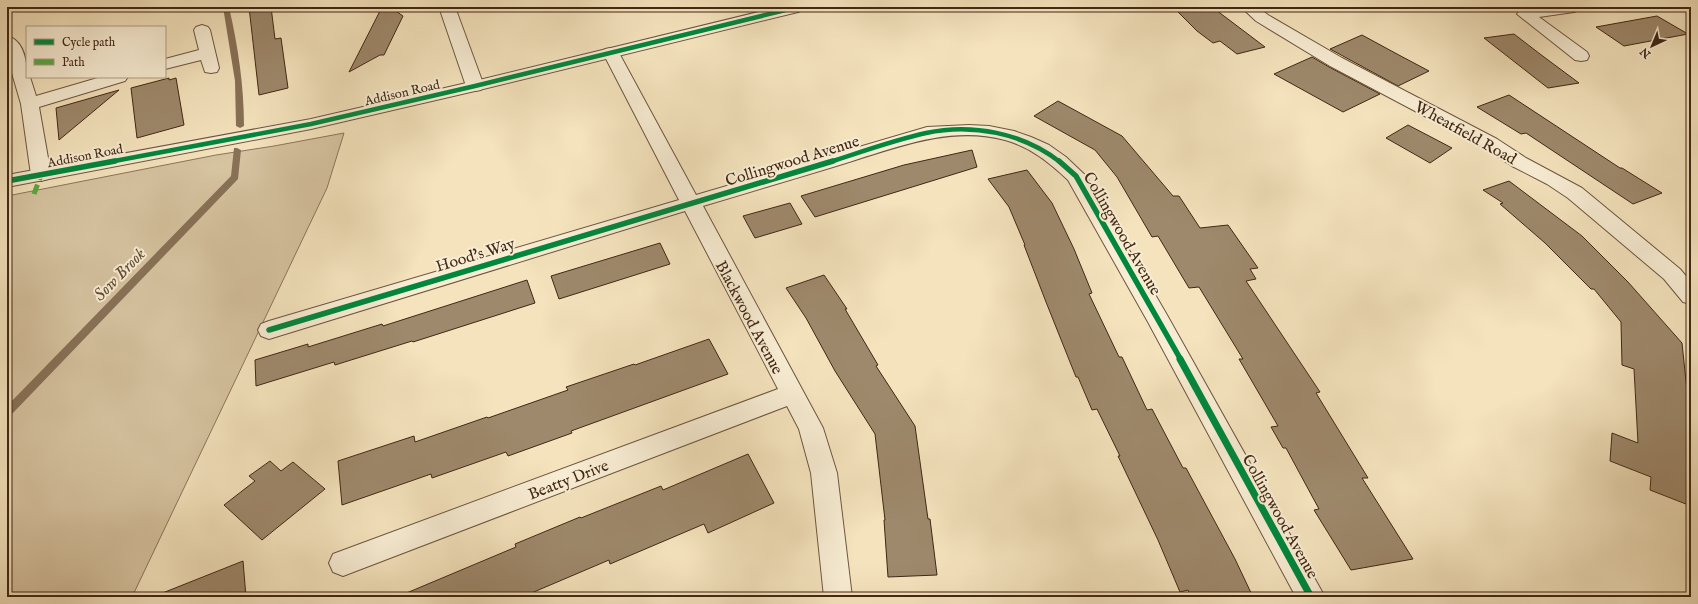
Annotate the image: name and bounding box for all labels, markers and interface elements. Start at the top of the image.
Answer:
legend [26,26,166,78]
north arrow [1632,26,1672,66]
text: Cycle path [62,35,116,51]
text: N [1637,44,1655,62]
text: Path [62,55,85,70]
street label: Addison Road [362,77,442,111]
street label: Wheatfield Road [1411,98,1520,170]
street label: Collingwood Avenue [723,132,862,192]
street label: Addison Road [45,141,125,172]
street label: Collingwood Avenue [1078,169,1165,299]
street label: Hood's Way [434,234,518,277]
water label: Sow Brook [90,244,150,306]
street label: Blackwood Avenue [710,258,787,378]
street label: Collingwood Avenue [1237,451,1322,583]
street label: Beatty Drive [526,456,612,505]

